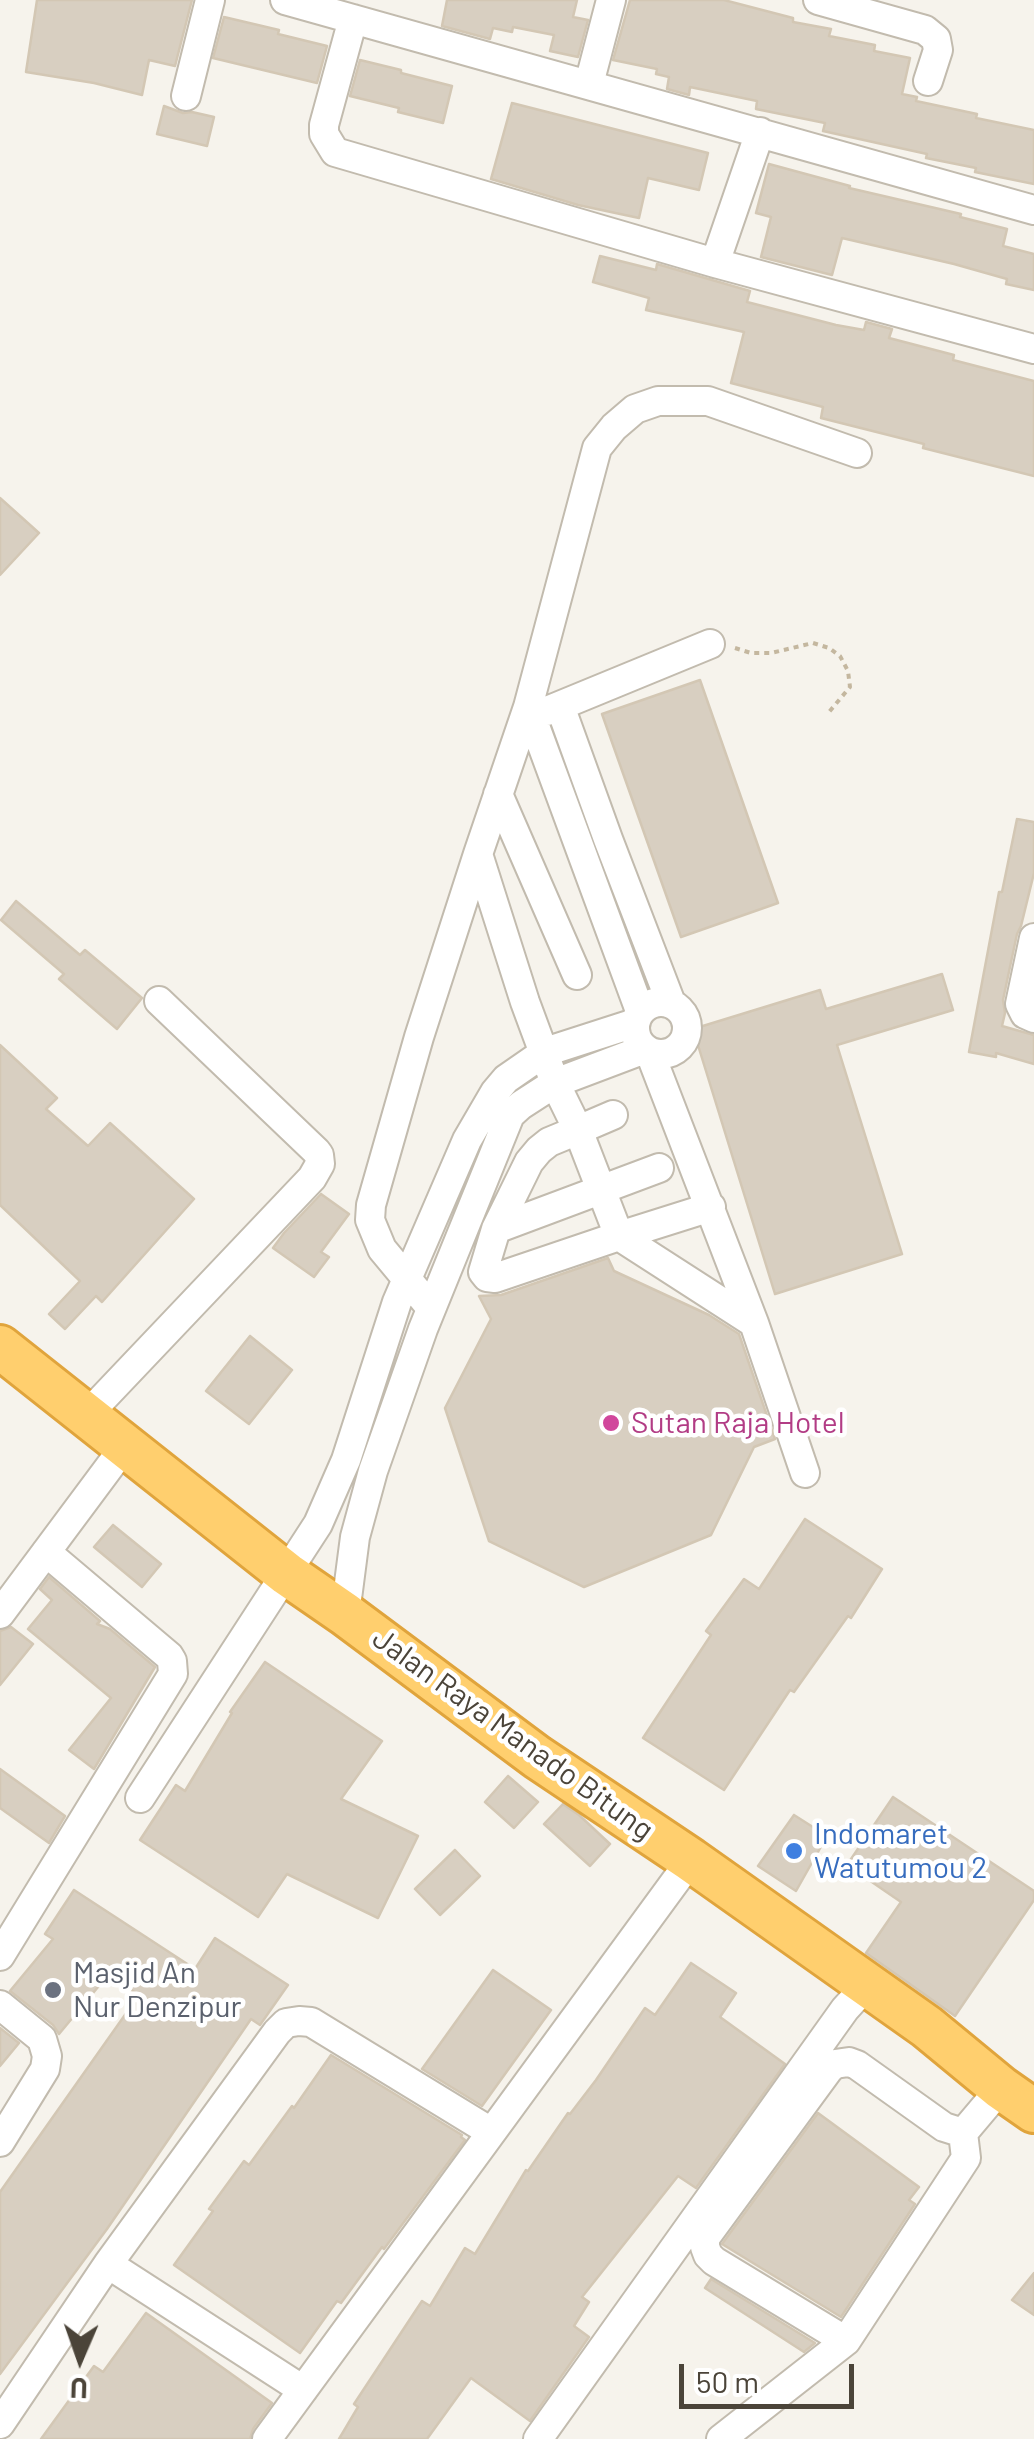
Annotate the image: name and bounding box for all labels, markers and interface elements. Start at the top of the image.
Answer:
place label: Sutan Raja Hotel [631,1405,845,1441]
marker: Sutan Raja Hotel [600,1412,622,1434]
street label: Jalan Raya Manado Bitung [366,1620,660,1848]
place label: Indomaret Watutumou 2 [814,1816,987,1886]
marker: Indomaret Watutumou 2 [783,1840,805,1862]
place label: Masjid An Nur Denzipur [73,1955,242,2026]
marker: Masjid An Nur Denzipur [42,1979,64,2001]
north arrow [30,2309,130,2409]
scale bar [684,2344,859,2406]
text: 50 m [696,2363,759,2399]
text: U [70,2372,88,2406]

